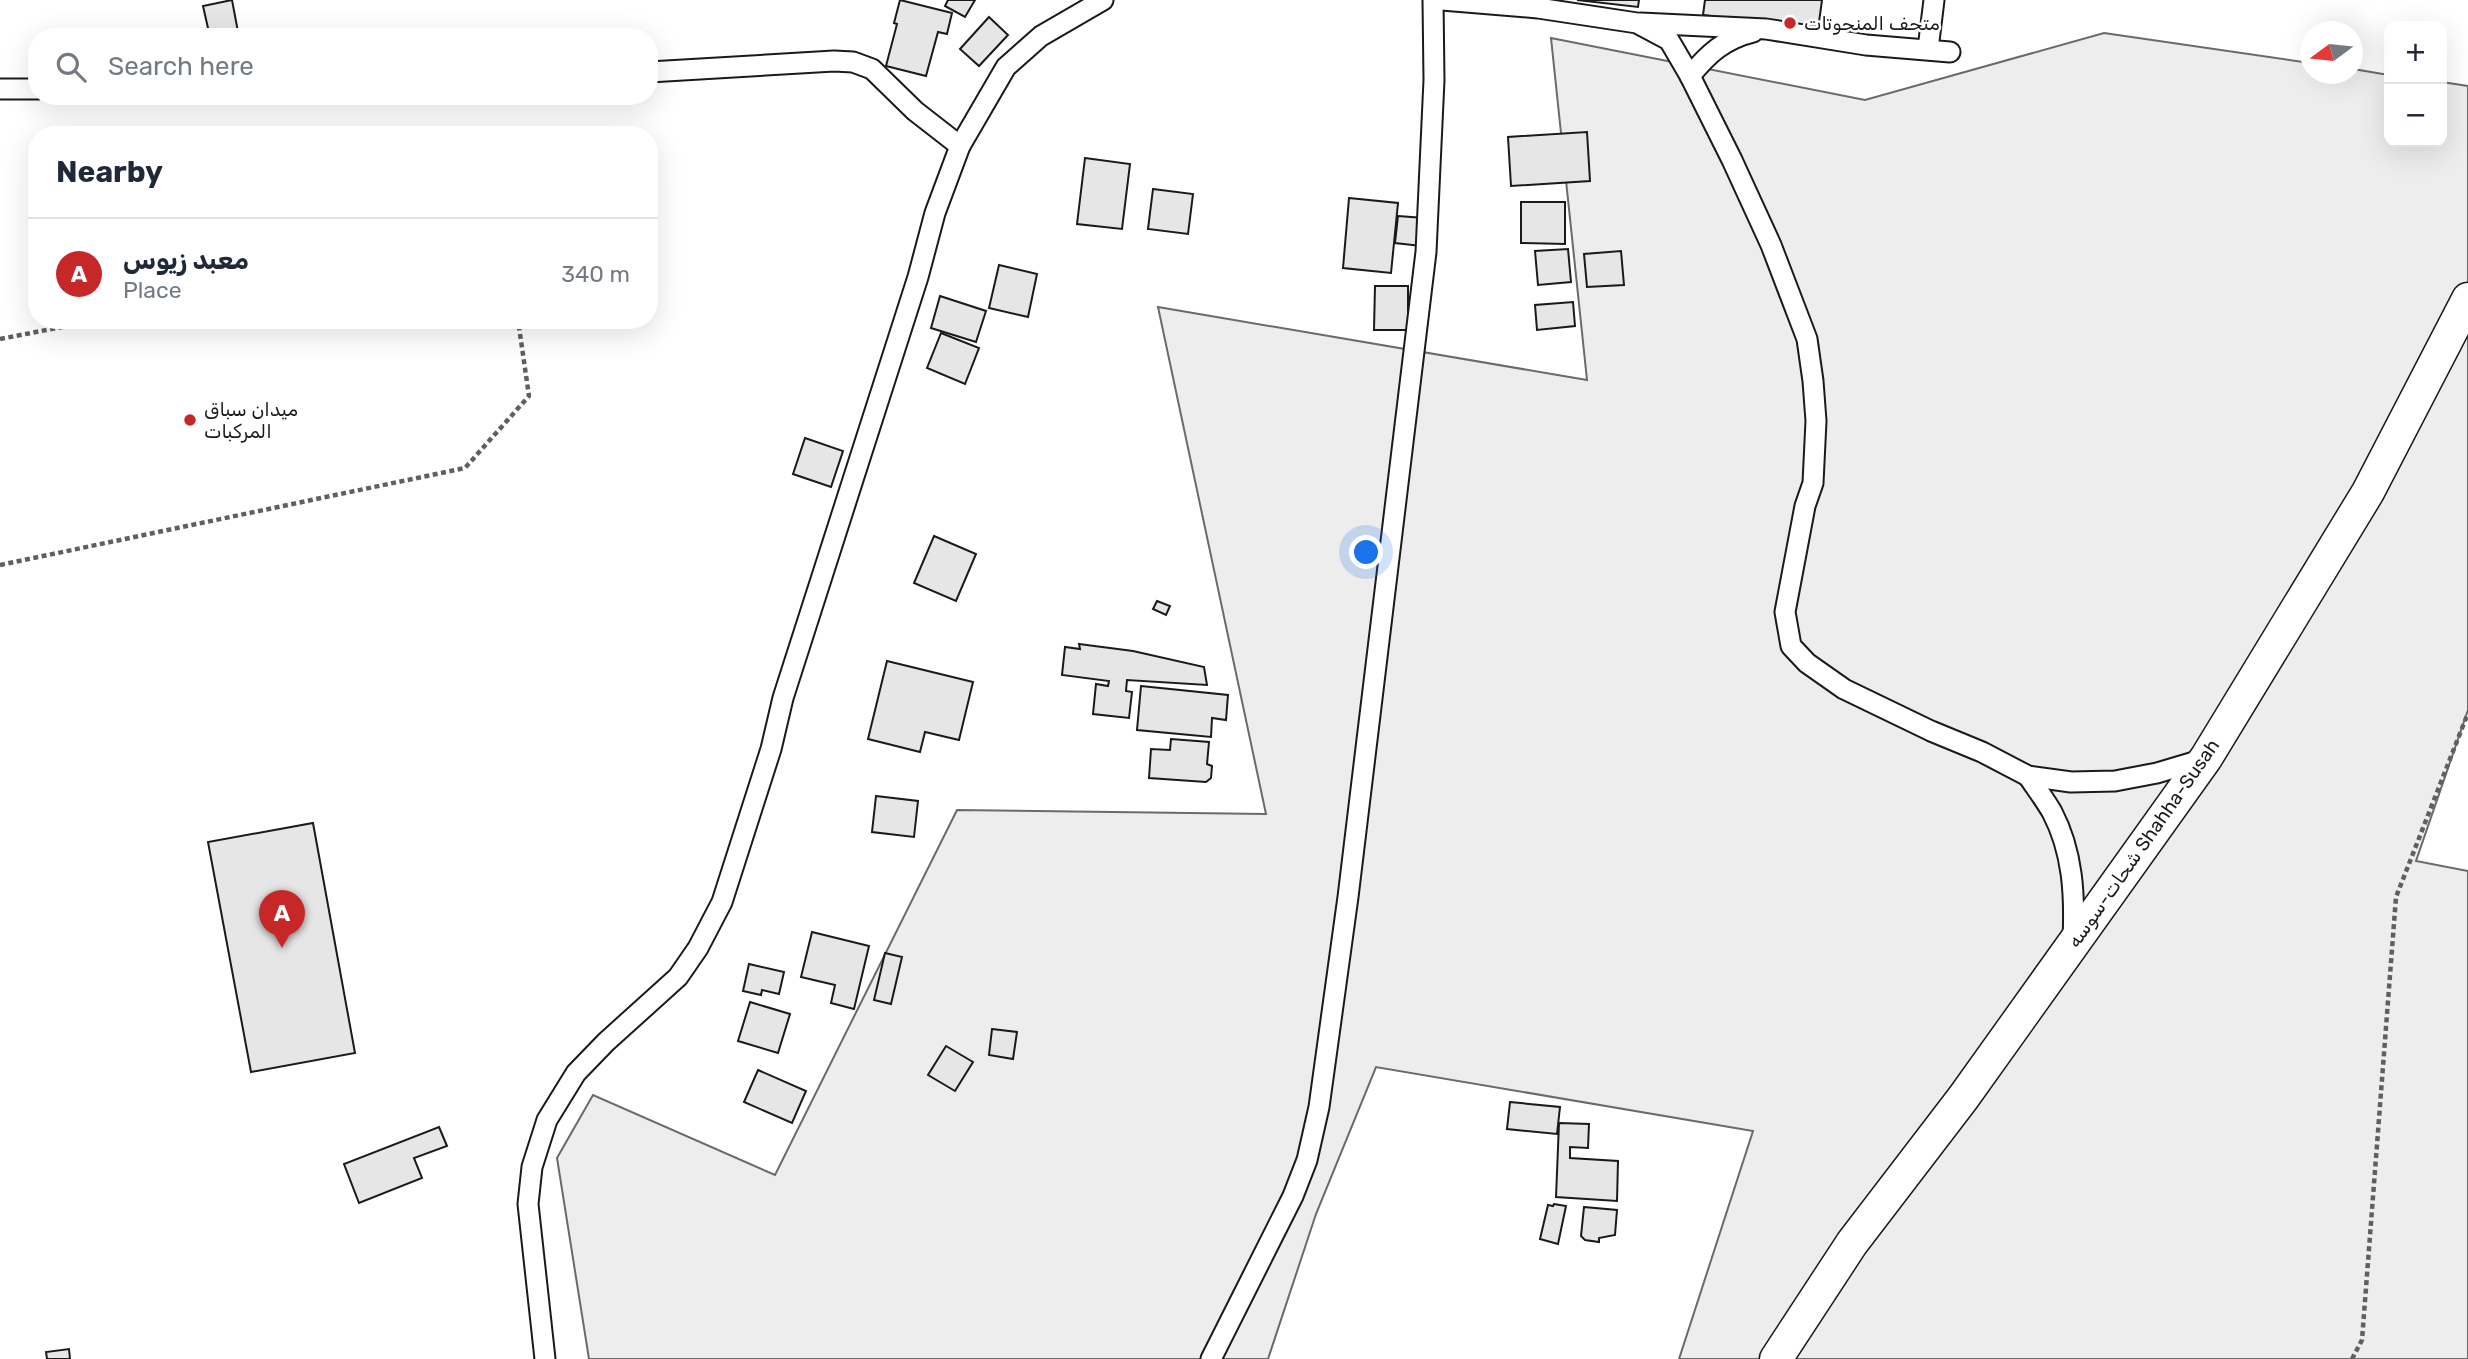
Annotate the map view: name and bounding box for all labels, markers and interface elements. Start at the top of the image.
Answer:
place label: متحف المنحوتات [1804,12,1940,35]
marker: متحف المنحوتات [1782,15,1798,31]
north arrow [2300,21,2363,84]
map controls [2384,21,2447,147]
button: + [2384,21,2447,84]
search box [28,28,658,105]
icon: search [52,48,90,86]
text: Search here [108,51,254,82]
button: − [2384,84,2447,147]
text: Nearby [56,154,163,190]
text: معبد زيوس [123,245,249,276]
text: A [71,260,87,288]
text: 340 m [561,260,630,288]
text: Place [123,276,182,304]
place label: ميدان سباق المركبات [204,398,298,443]
marker: ميدان سباق المركبات [182,412,198,428]
your location [1349,535,1383,569]
street label: شحات-سوسه Shahha-Susah [2063,735,2224,952]
pin: A [259,890,305,948]

